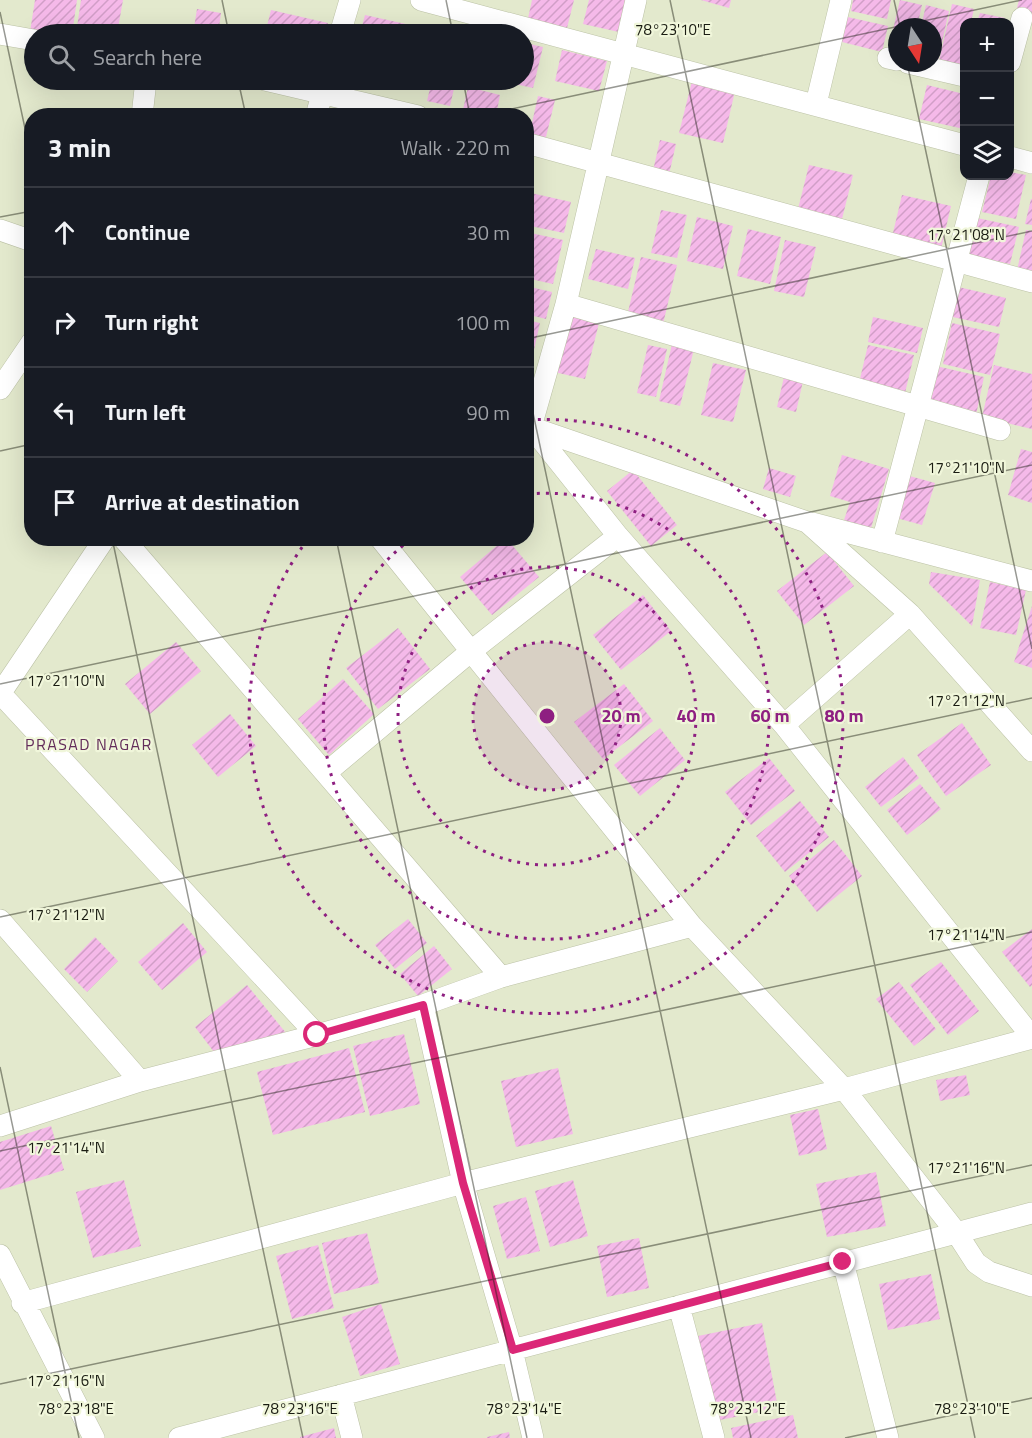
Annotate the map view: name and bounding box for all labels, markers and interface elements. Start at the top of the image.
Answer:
text: 78°23'10"E [635,18,711,41]
north arrow [888,18,942,72]
map controls [960,18,1014,180]
button: + [960,18,1014,72]
search box [24,24,534,90]
text: Search here [93,40,202,74]
icon: search [45,41,78,74]
button: − [960,72,1014,126]
button: layers [960,126,1014,180]
text: 3 min [48,128,111,167]
text: Walk · 220 m [401,132,510,163]
text: Continue [105,215,190,249]
icon: ahead [48,216,81,249]
text: 30 m [466,217,510,248]
text: 17°21'08"N [927,223,1005,246]
text: Turn right [105,305,199,339]
icon: right [48,306,81,339]
text: 100 m [455,307,510,338]
text: Turn left [105,395,186,429]
icon: left [48,396,81,429]
text: 90 m [466,397,510,428]
text: 17°21'10"N [927,456,1005,479]
text: Arrive at destination [105,485,300,519]
icon: arrive [48,486,81,519]
text: 17°21'10"N [27,669,105,692]
text: 17°21'12"N [927,689,1005,712]
text: 20 m [601,702,641,729]
text: 40 m [676,702,716,729]
text: 60 m [750,702,790,729]
text: 80 m [824,702,864,729]
centre of rings [537,706,557,726]
district label: PRASAD NAGAR [25,732,153,756]
text: 17°21'12"N [27,903,105,926]
text: 17°21'14"N [927,923,1005,946]
route start [303,1021,329,1047]
text: 17°21'14"N [27,1136,105,1159]
text: 17°21'16"N [927,1156,1005,1179]
route end [829,1248,855,1274]
text: 17°21'16"N [27,1369,105,1392]
text: 78°23'18"E [38,1397,114,1420]
text: 78°23'16"E [262,1397,338,1420]
text: 78°23'14"E [486,1397,562,1420]
text: 78°23'12"E [710,1397,786,1420]
text: 78°23'10"E [934,1397,1010,1420]

